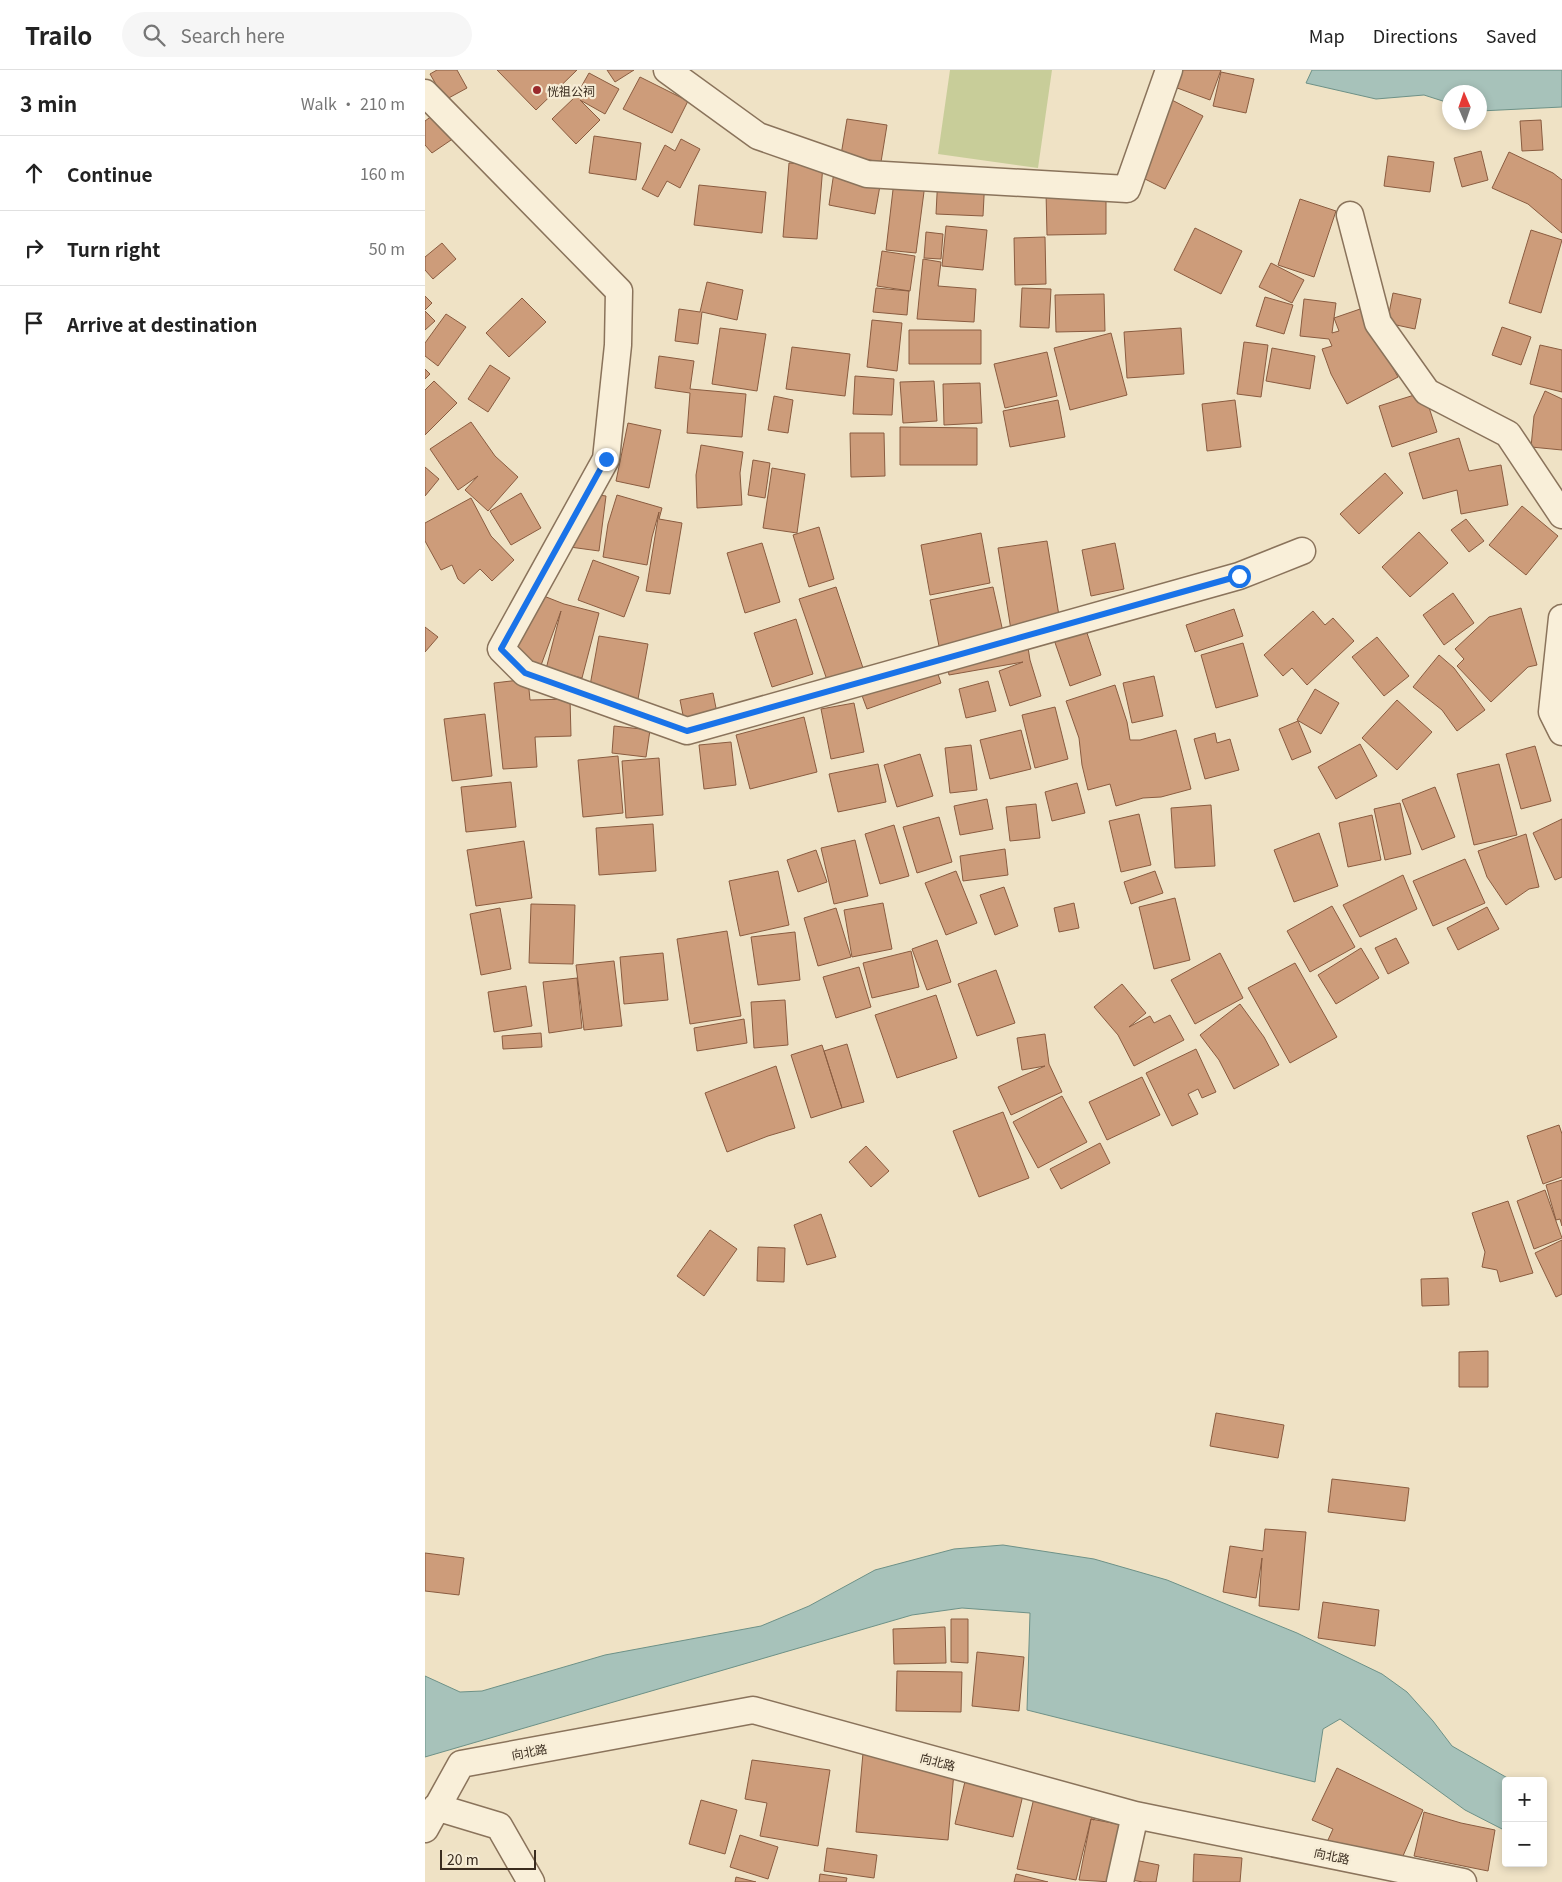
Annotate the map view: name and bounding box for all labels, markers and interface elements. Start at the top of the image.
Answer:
search box [122,12,472,57]
text: Trailo [25,17,92,52]
icon: search [140,21,168,49]
text: Search here [180,21,285,48]
text: Map [1309,22,1345,48]
text: Directions [1373,22,1458,48]
text: Saved [1486,22,1537,48]
place label: 恍祖公祠 [547,82,595,99]
marker: 恍祖公祠 [531,84,543,96]
north arrow [1442,85,1487,130]
text: 3 min [20,88,77,118]
text: Walk · 210 m [301,91,405,115]
icon: ahead [20,159,48,187]
text: Continue [67,160,153,187]
text: 160 m [360,161,405,185]
icon: right [20,234,48,262]
text: Turn right [67,235,160,262]
text: 50 m [369,236,405,260]
icon: arrive [20,309,48,337]
text: Arrive at destination [67,310,257,337]
route end [595,448,618,471]
route start [1228,565,1251,588]
street label: 向北路 [510,1739,548,1763]
street label: 向北路 [918,1748,958,1774]
map controls [1502,1777,1547,1867]
button: + [1502,1777,1547,1822]
button: − [1502,1822,1547,1867]
street label: 向北路 [1313,1843,1351,1867]
scale bar [440,1847,536,1870]
text: 20 m [447,1849,479,1869]

